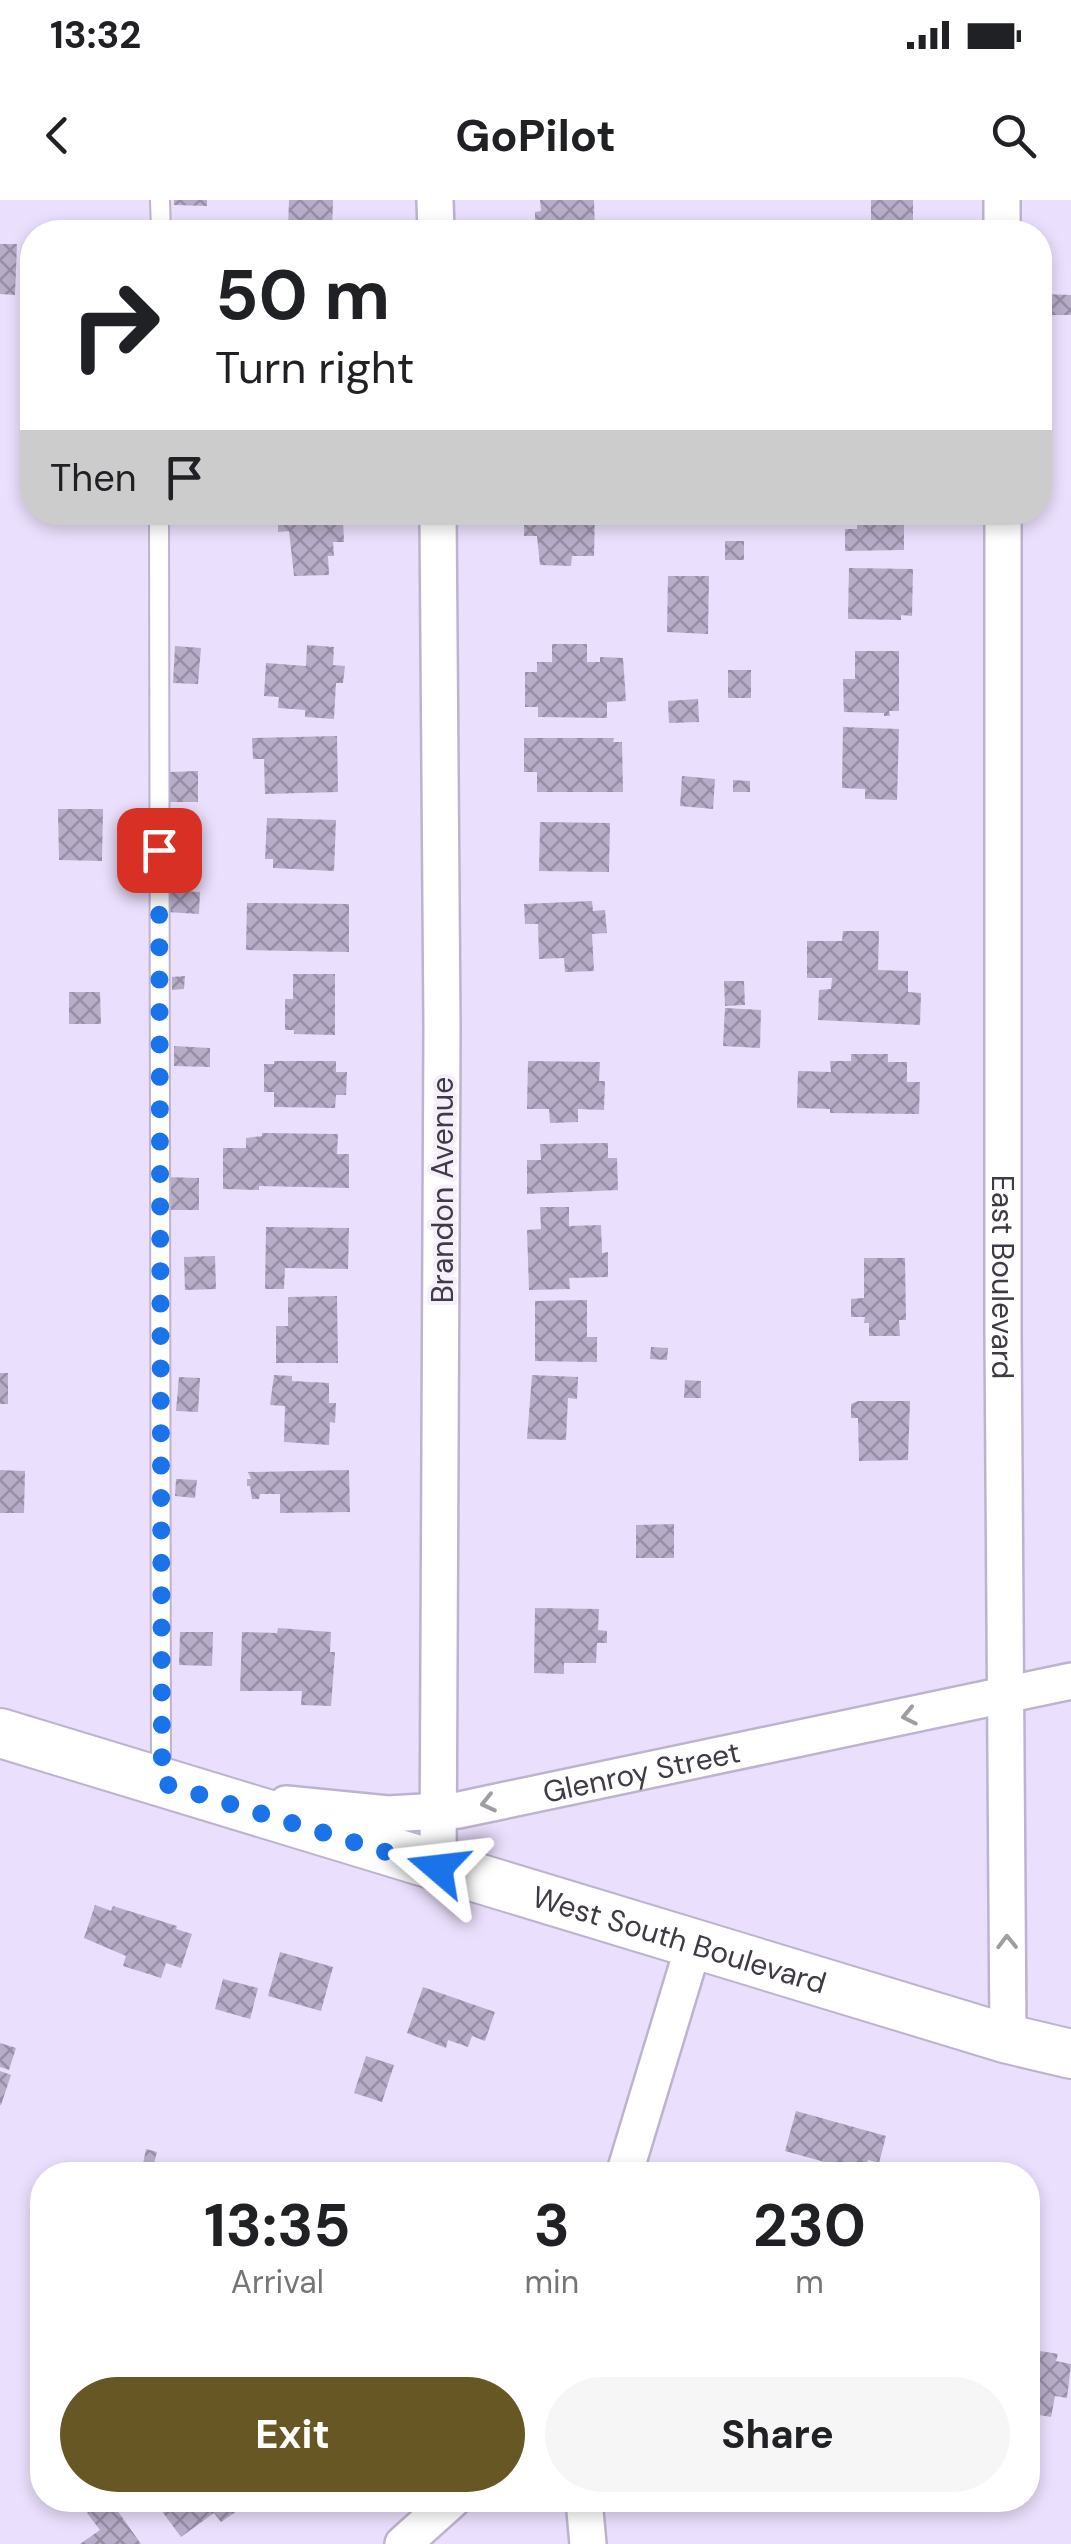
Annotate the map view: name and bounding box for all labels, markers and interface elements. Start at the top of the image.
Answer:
text: 13:32 [50,10,141,60]
text: GoPilot [455,106,616,165]
icon: back [30,108,85,163]
icon: search [986,108,1041,163]
text: 50 m [215,250,390,341]
icon: right [50,260,180,390]
text: Turn right [215,338,414,397]
icon: arrive [157,450,212,505]
text: Then [50,453,137,503]
pin [117,808,202,893]
icon: arrive [132,823,187,878]
street label: Brandon Avenue [423,1077,462,1303]
street label: East Boulevard [983,1175,1023,1379]
one-way arrow [901,1704,918,1725]
street label: Glenroy Street [539,1732,744,1811]
one-way arrow [480,1791,497,1812]
position arrow [386,1816,490,1920]
street label: West South Boulevard [528,1876,831,2002]
one-way arrow [996,1933,1017,1949]
text: 13:35 [204,2186,351,2265]
text: 3 [534,2186,570,2265]
text: 230 [753,2186,866,2265]
text: Arrival [231,2261,324,2303]
text: min [525,2261,579,2303]
text: m [795,2261,824,2303]
button: Exit [60,2377,525,2492]
button: Share [545,2377,1010,2492]

